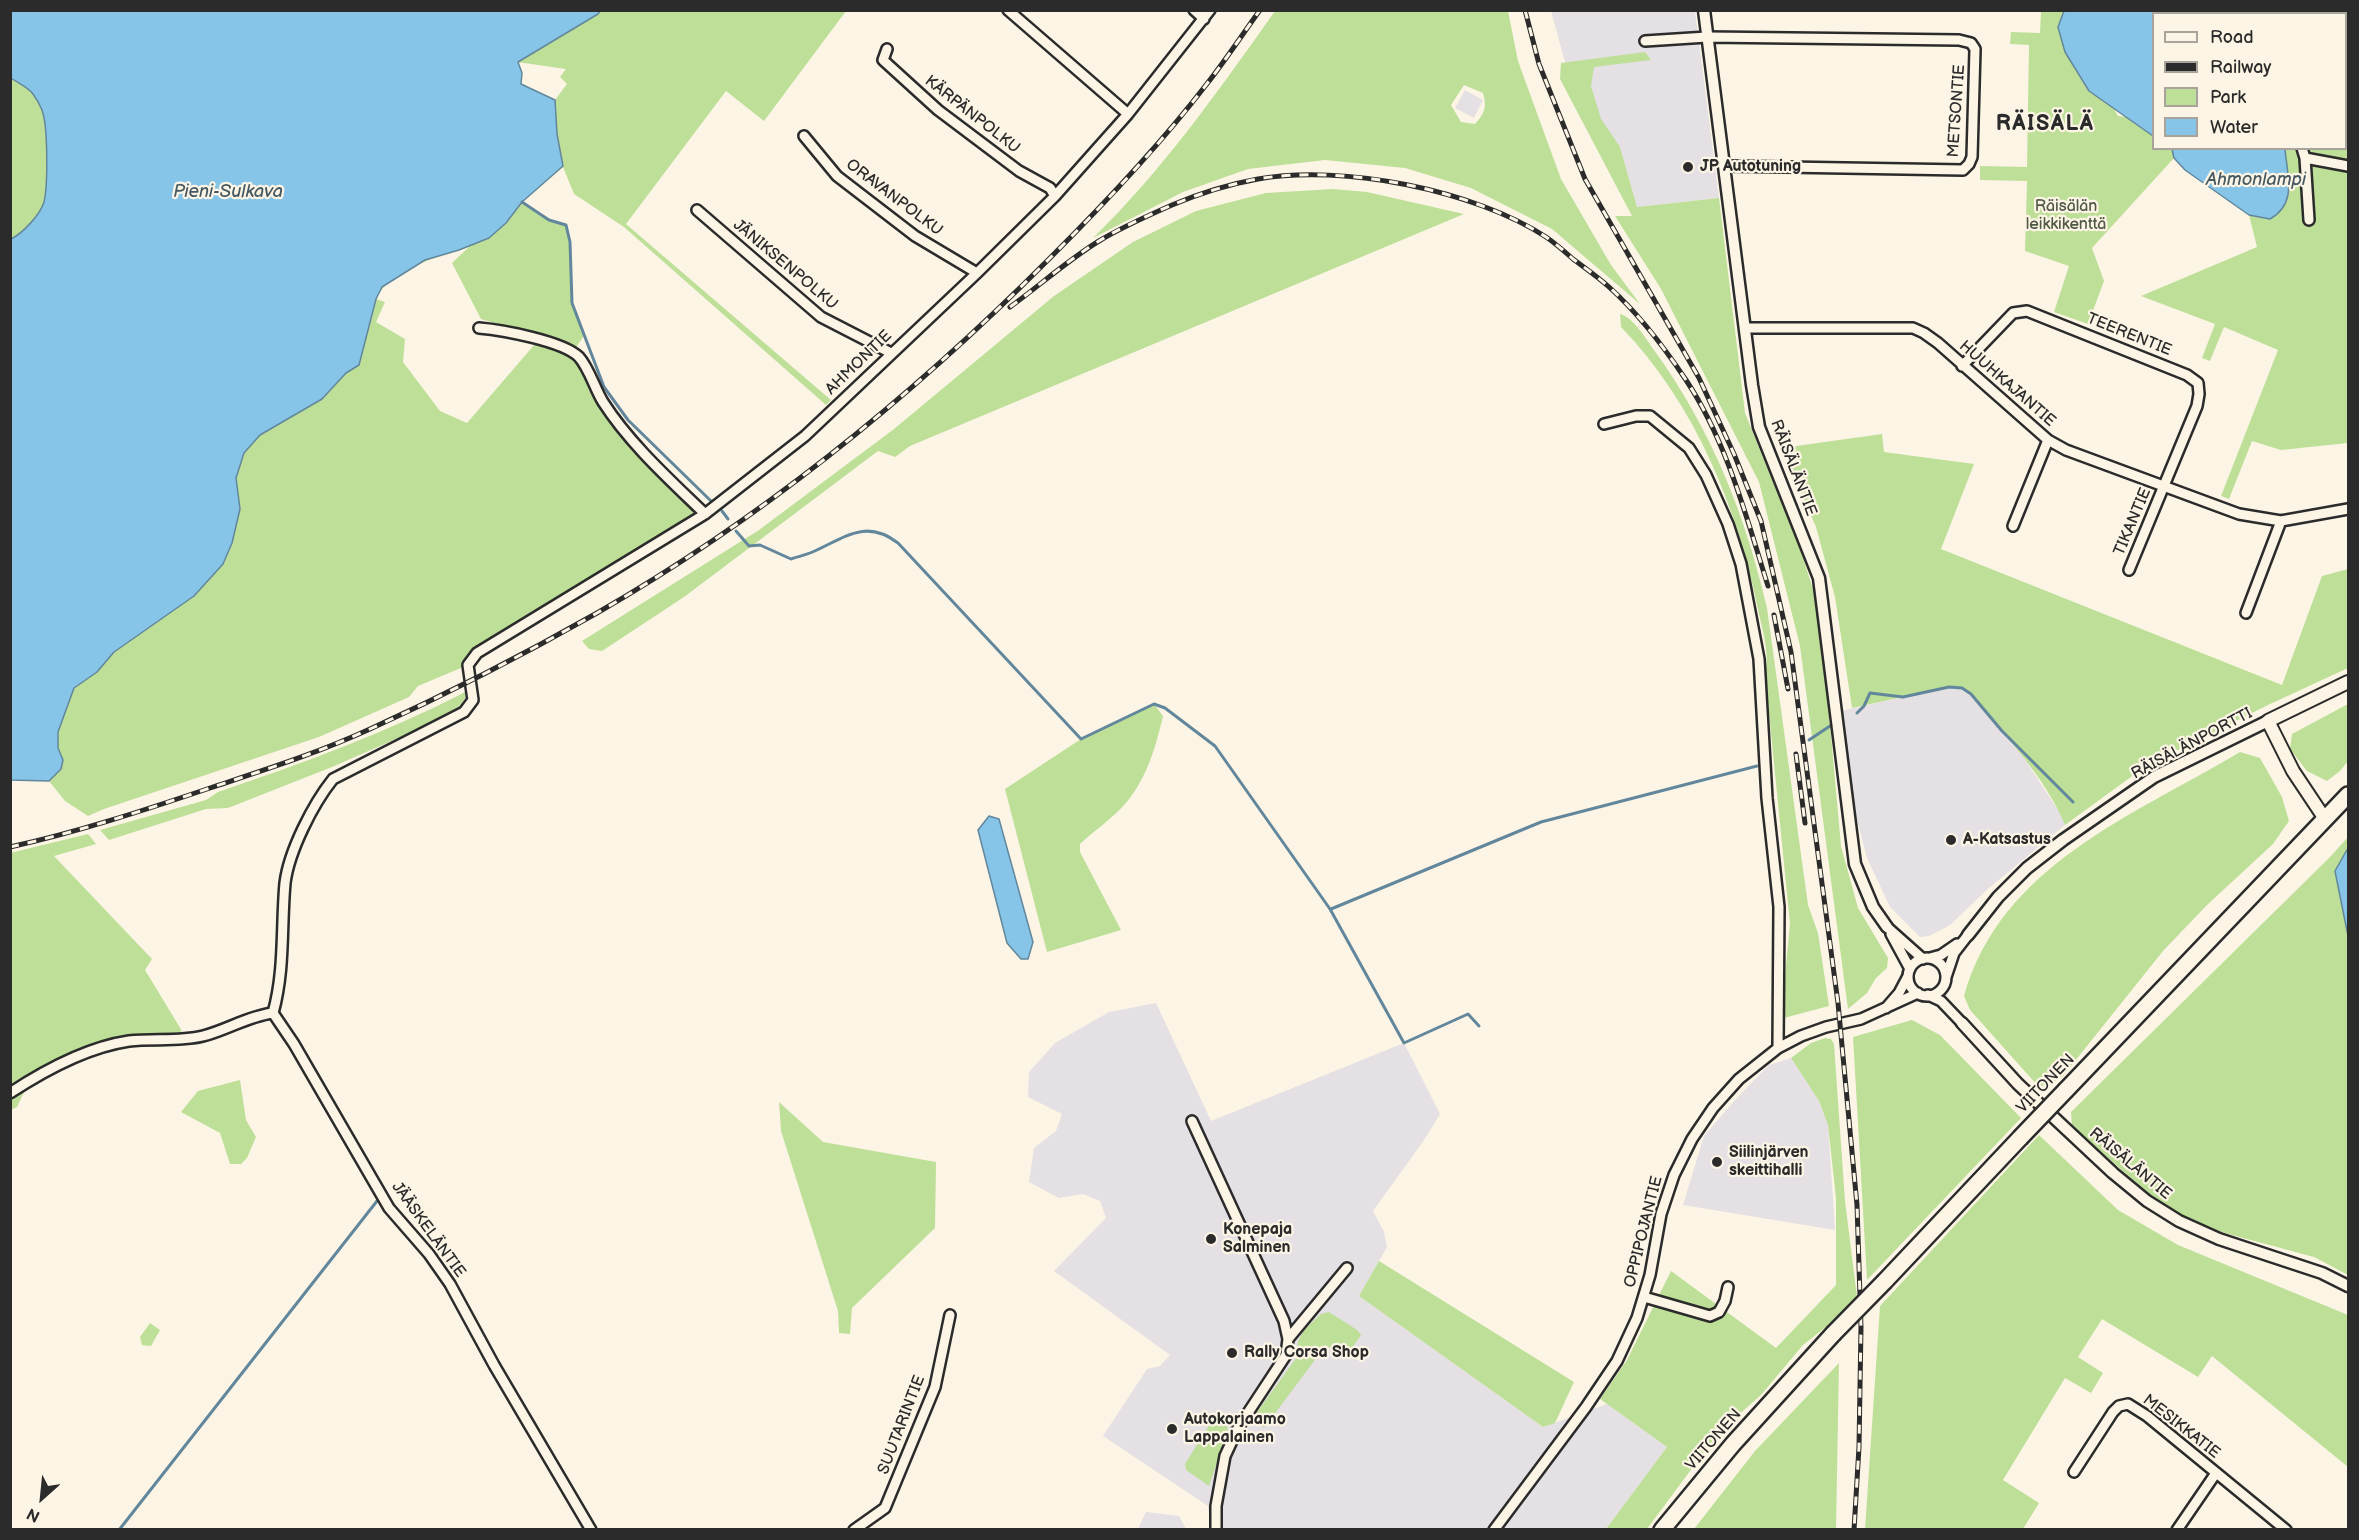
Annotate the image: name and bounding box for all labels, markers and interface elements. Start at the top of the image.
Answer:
legend [2152,12,2347,150]
text: Road [2210,27,2254,48]
text: Railway [2210,57,2272,78]
street label: METSONTIE [1944,64,1970,158]
street label: KÄRPÄNPOLKU [921,72,1023,158]
text: Park [2210,87,2246,108]
district label: RÄISÄLÄ [1996,111,2094,137]
text: Water [2210,117,2258,138]
street label: ORAVANPOLKU [842,155,946,241]
place label: JP Autotuning [1700,157,1801,177]
marker: JP Autotuning [1681,160,1695,174]
water label: Ahmonlampi [2206,169,2306,191]
water label: Pieni-Sulkava [173,181,283,203]
park label: Räisälän leikkikenttä [2026,197,2106,235]
street label: JÄNIKSENPOLKU [729,216,841,314]
street label: TEERENTIE [2084,309,2174,361]
street label: AHMONTIE [822,327,896,399]
street label: HUUHKAJANTIE [1955,337,2059,431]
street label: RÄISÄLÄNTIE [1766,417,1820,519]
street label: TIKANTIE [2110,485,2156,559]
street label: RÄISÄLÄNPORTTI [2128,704,2256,784]
place label: A-Katsastus [1963,830,2051,850]
marker: A-Katsastus [1944,833,1958,847]
street label: VIITONEN [2013,1050,2079,1118]
street label: RÄISÄLÄNTIE [2085,1124,2175,1204]
place label: Siilinjärven skeittihalli [1729,1143,1809,1181]
marker: Siilinjärven skeittihalli [1710,1155,1724,1169]
street label: OPPIPOJANTIE [1621,1174,1667,1290]
street label: JÄÄSKELÄNTIE [387,1178,469,1282]
place label: Konepaja Salminen [1223,1220,1292,1258]
marker: Konepaja Salminen [1204,1232,1218,1246]
place label: Rally Corsa Shop [1244,1343,1369,1363]
marker: Rally Corsa Shop [1225,1346,1239,1360]
street label: SUUTARINTIE [874,1373,930,1477]
street label: MESIKKATIE [2138,1391,2224,1463]
street label: VIITONEN [1682,1405,1746,1475]
place label: Autokorjaamo Lappalainen [1184,1410,1286,1448]
marker: Autokorjaamo Lappalainen [1165,1422,1179,1436]
north arrow [12,1468,72,1528]
text: N [24,1503,43,1526]

